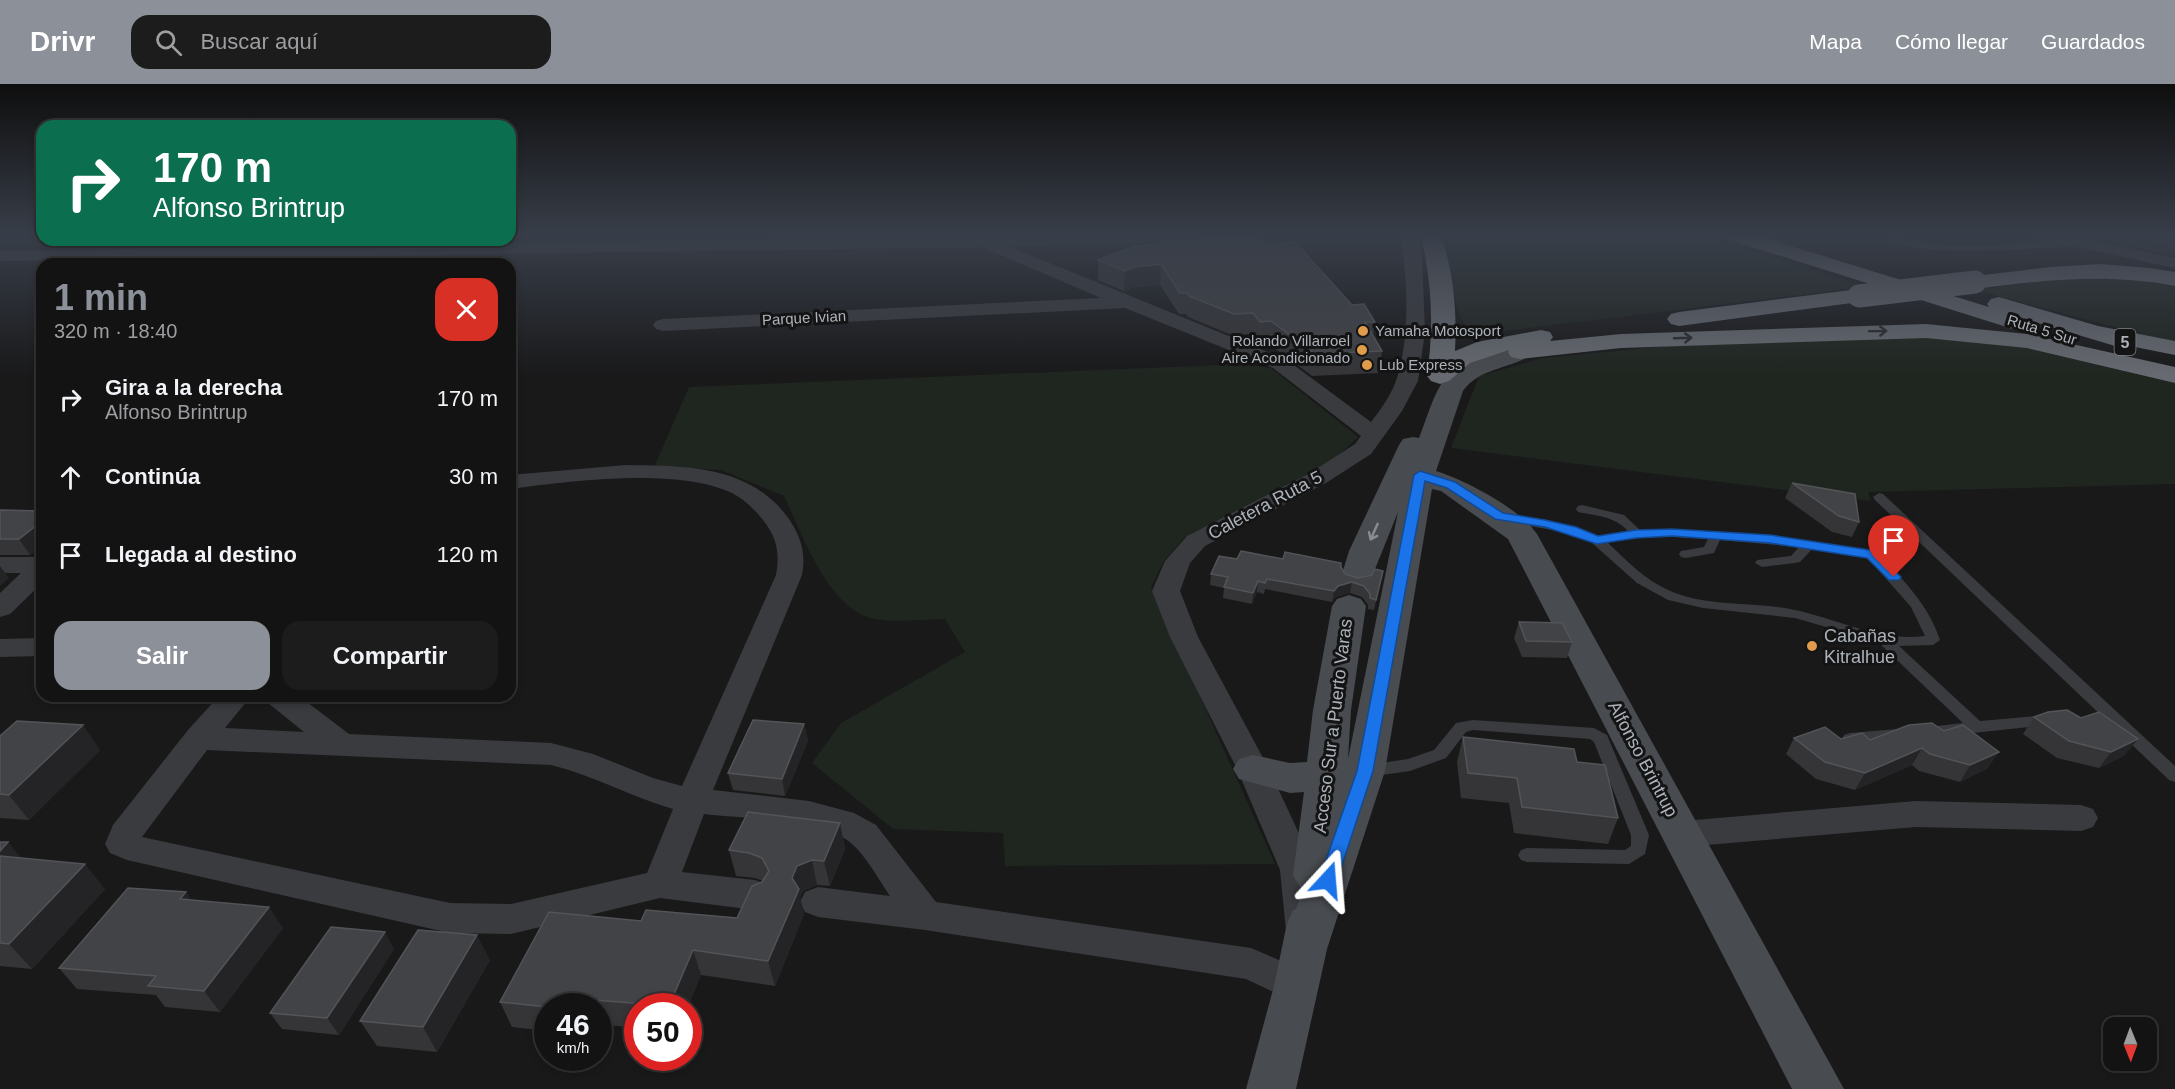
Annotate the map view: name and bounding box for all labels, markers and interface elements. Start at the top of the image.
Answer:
search box [131,15,551,69]
text: Drivr [30,26,95,57]
icon: search [152,26,185,59]
text: Buscar aquí [200,29,318,54]
text: Mapa [1809,30,1862,53]
text: Cómo llegar [1895,30,2008,53]
text: Guardados [2041,30,2145,53]
icon: right [54,144,132,222]
text: 170 m [153,144,272,191]
text: Alfonso Brintrup [153,193,345,223]
text: 1 min [54,277,148,318]
button: close [435,278,498,341]
street label: Parque Ivian [761,307,846,328]
street label: Ruta 5 Sur [2005,311,2079,348]
text: 320 m · 18:40 [54,320,177,342]
place label: Yamaha Motosport [1375,322,1501,339]
marker: Yamaha Motosport [1356,324,1370,338]
one-way arrow [1867,325,1887,337]
road number: 5 [2114,329,2136,355]
place label: Rolando Villarroel Aire Acondicionado [1222,332,1350,366]
one-way arrow [1672,333,1692,344]
marker: Rolando Villarroel Aire Acondicionado [1355,343,1369,357]
place label: Lub Express [1379,356,1462,373]
marker: Lub Express [1360,358,1374,372]
text: Gira a la derecha [105,375,282,400]
icon: right [54,383,87,416]
text: 170 m [437,386,498,411]
text: Alfonso Brintrup [105,401,247,423]
icon: ahead [54,461,87,494]
text: Continúa [105,464,200,489]
text: 30 m [449,464,498,489]
street label: Caletera Ruta 5 [1205,467,1325,543]
pin [1868,515,1919,577]
one-way arrow [1367,523,1379,541]
icon: arrive [1877,524,1910,557]
icon: arrive [54,539,87,572]
text: Llegada al destino [105,542,297,567]
text: 120 m [437,542,498,567]
street label: Acceso Sur a Puerto Varas [1310,618,1356,834]
button: Salir [54,621,270,690]
button: Compartir [282,621,498,690]
place label: Cabañas Kitralhue [1824,626,1896,667]
marker: Cabañas Kitralhue [1805,639,1819,653]
street label: Alfonso Brintrup [1604,698,1682,820]
position arrow [1296,848,1360,912]
speed limit sign: 50 [624,993,702,1071]
text: 46 [556,1008,590,1041]
north arrow [2103,1017,2157,1071]
map controls [2103,1017,2157,1071]
text: km/h [557,1039,589,1056]

